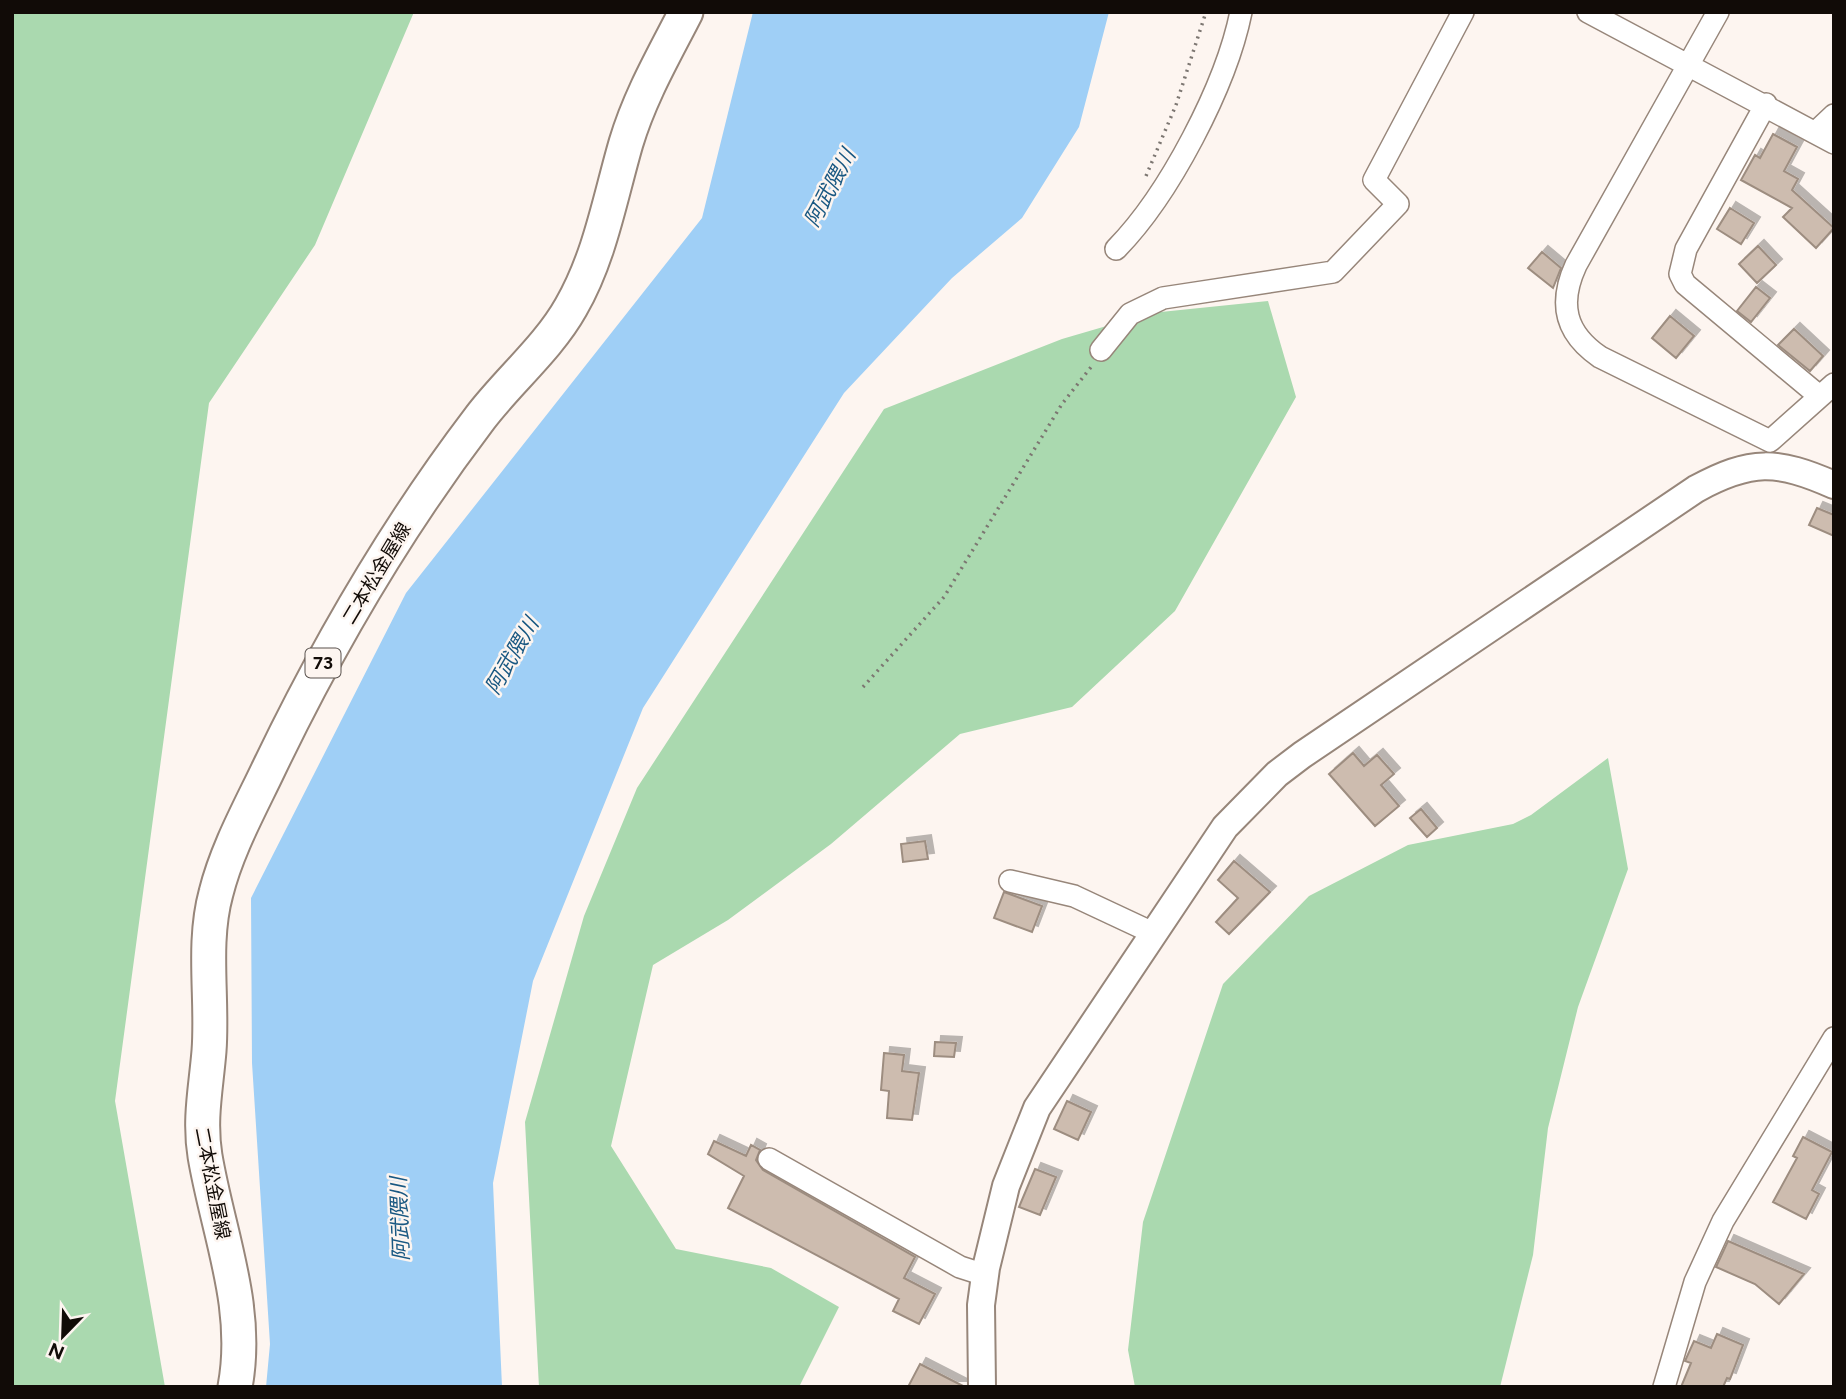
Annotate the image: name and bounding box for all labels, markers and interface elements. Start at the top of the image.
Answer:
water label: 阿武隈川 [799,143,861,231]
street label: 二本松金屋線 [337,518,416,628]
water label: 阿武隈川 [480,611,544,698]
road number: 73 [306,648,340,678]
street label: 二本松金屋線 [190,1125,235,1241]
water label: 阿武隈川 [385,1175,413,1261]
north arrow [28,1301,98,1371]
text: N [45,1338,68,1365]

